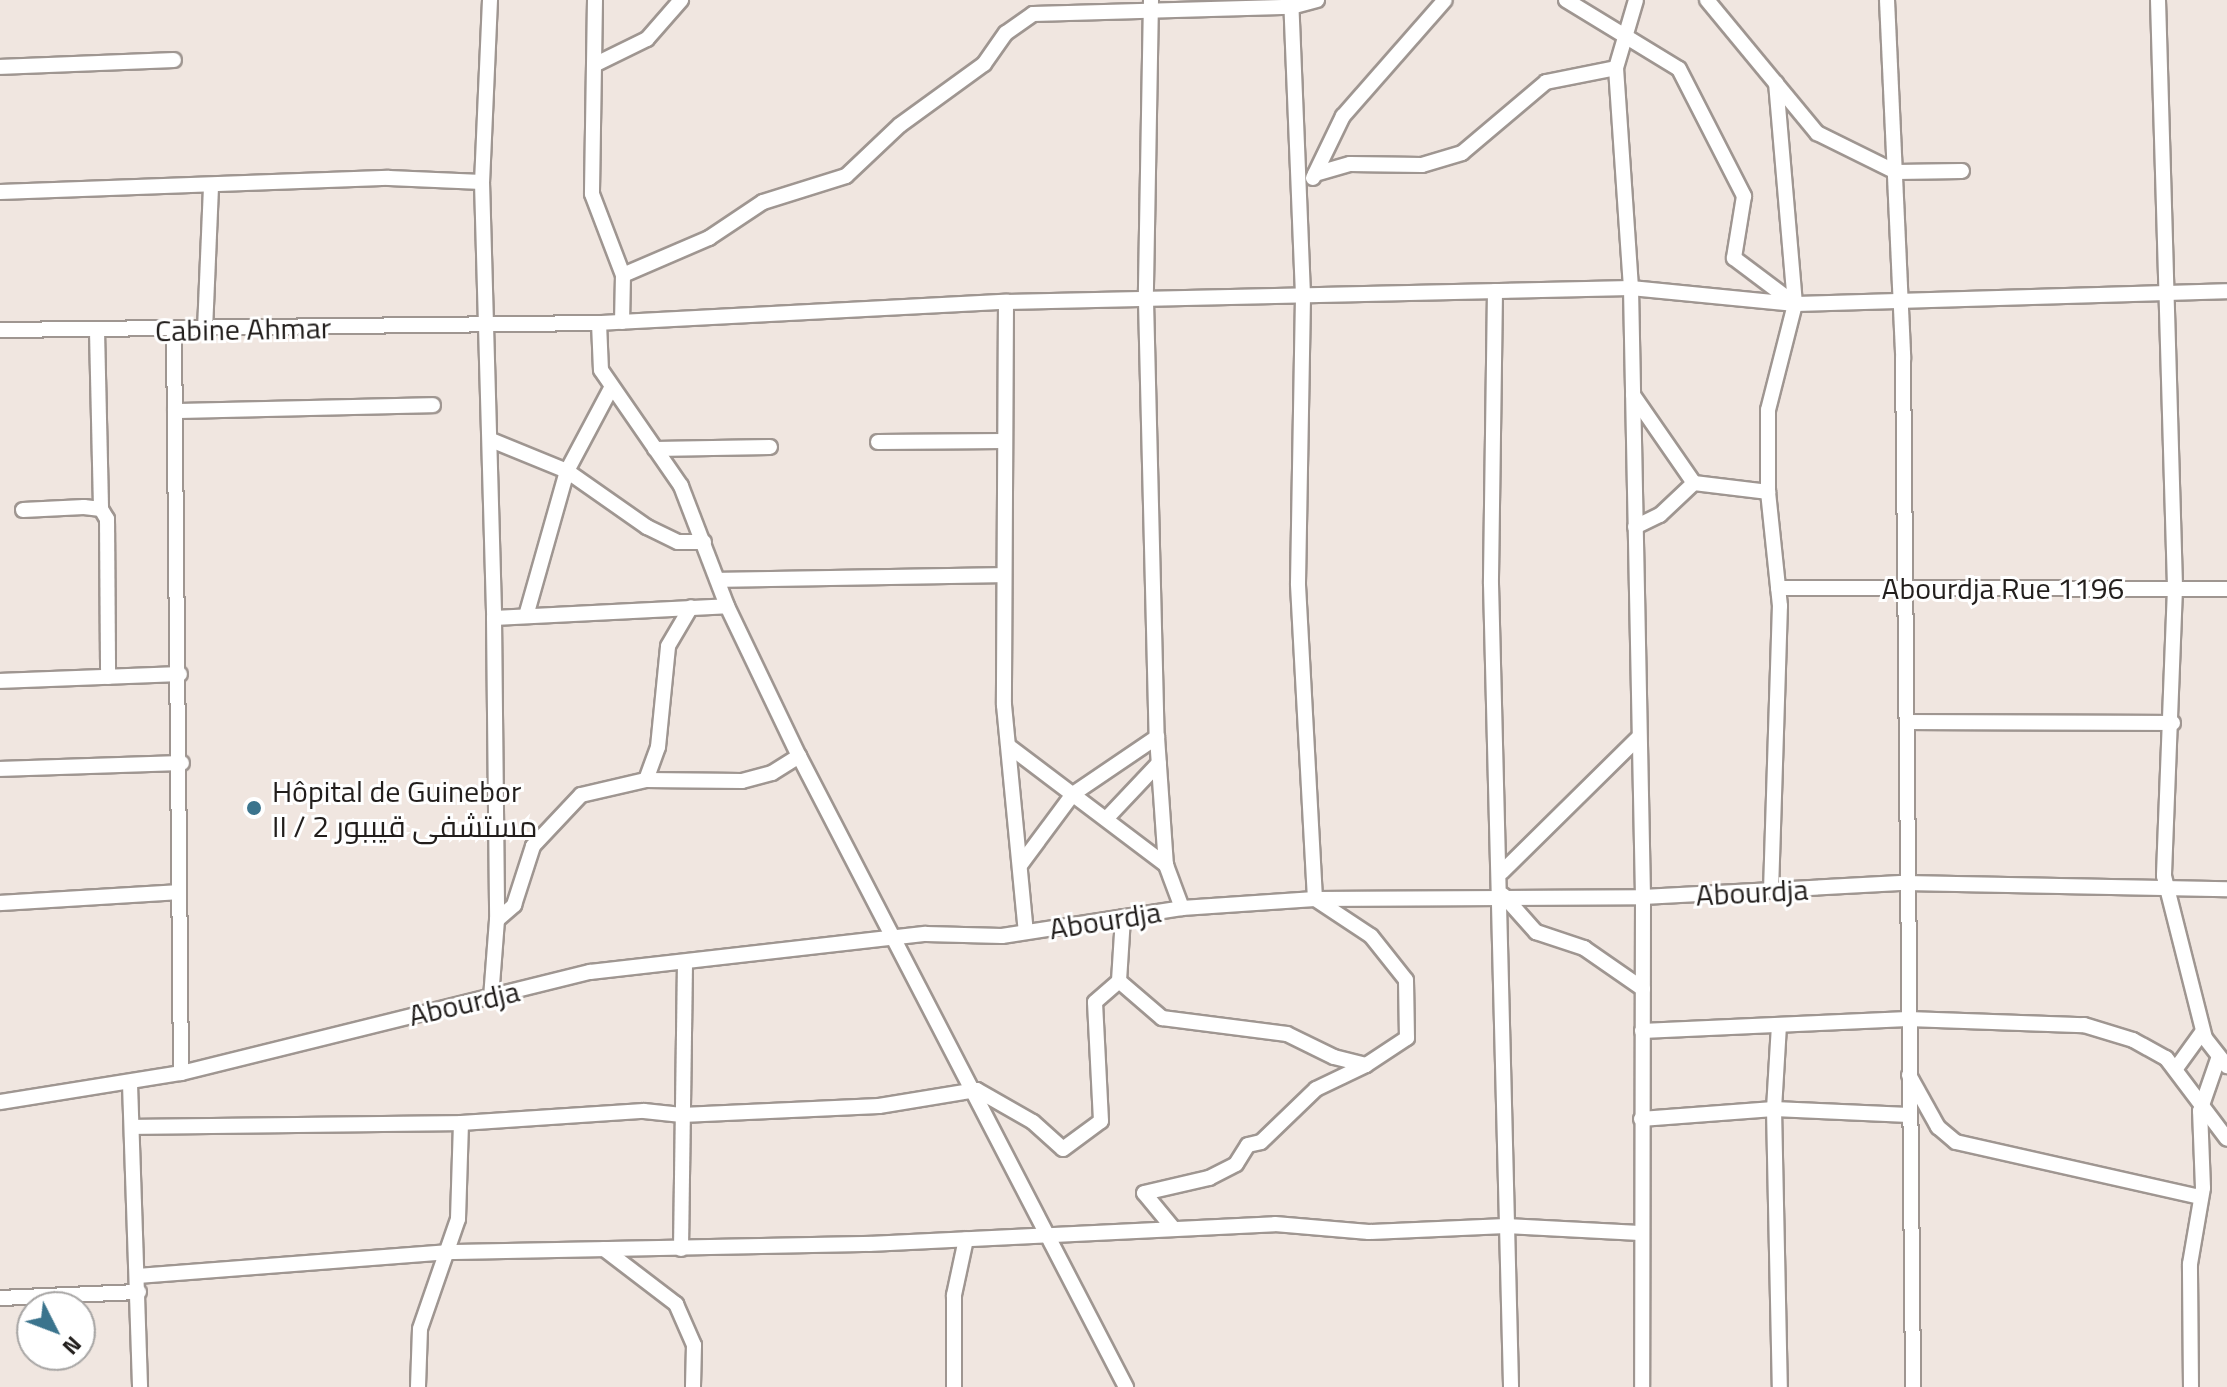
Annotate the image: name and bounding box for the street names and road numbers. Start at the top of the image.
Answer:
street label: Cabine Ahmar [155,309,331,349]
street label: Abourdja Rue 1196 [1882,570,2124,606]
street label: Abourdja [1695,871,1809,913]
street label: Abourdja [1046,893,1164,947]
street label: Abourdja [405,973,523,1033]

